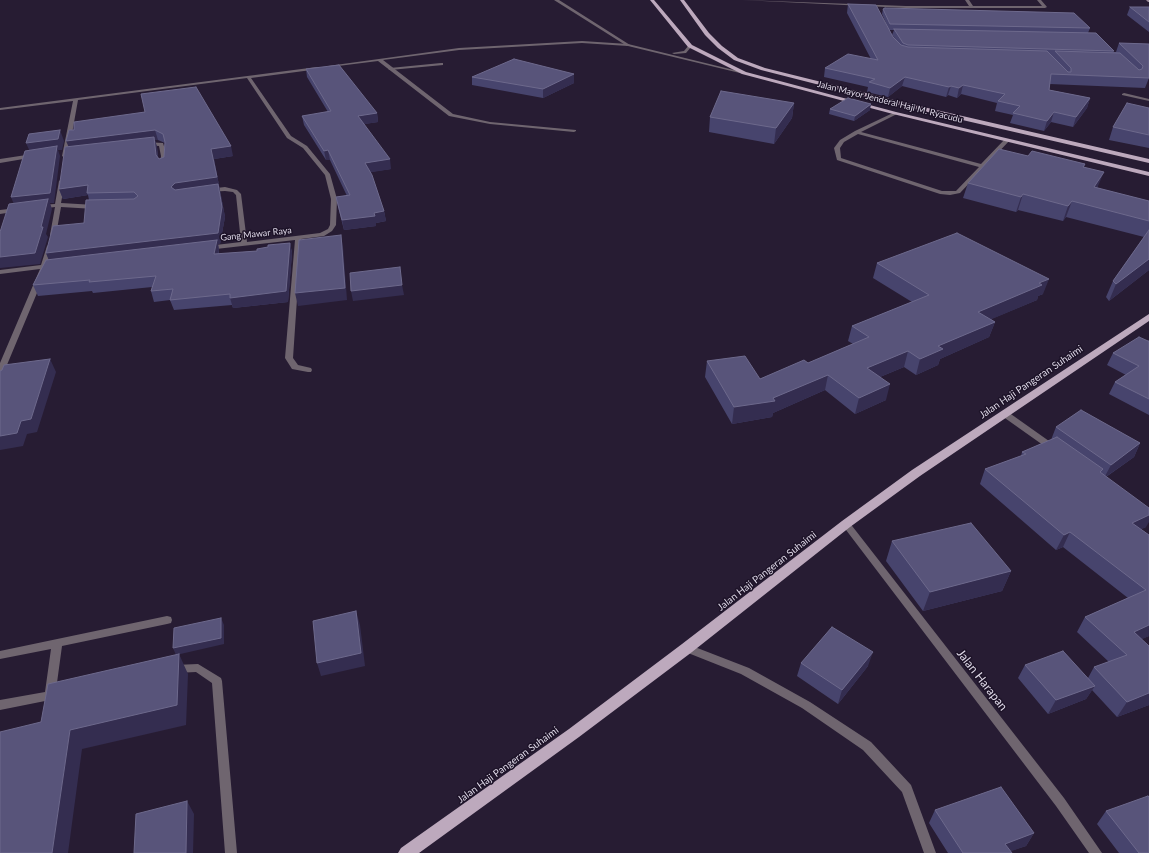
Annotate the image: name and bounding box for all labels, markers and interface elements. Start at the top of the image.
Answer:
street label: Jalan Mayor Jenderal Haji M. Ryacudu [816,79,964,125]
street label: Gang Mawar Raya [220,225,292,243]
street label: Jalan Haji Pangeran Suhaimi [977,343,1085,421]
street label: Jalan Haji Pangeran Suhaimi [715,529,819,613]
street label: Jalan Harapan [954,646,1010,714]
street label: Jalan Haji Pangeran Suhaimi [455,724,561,806]

